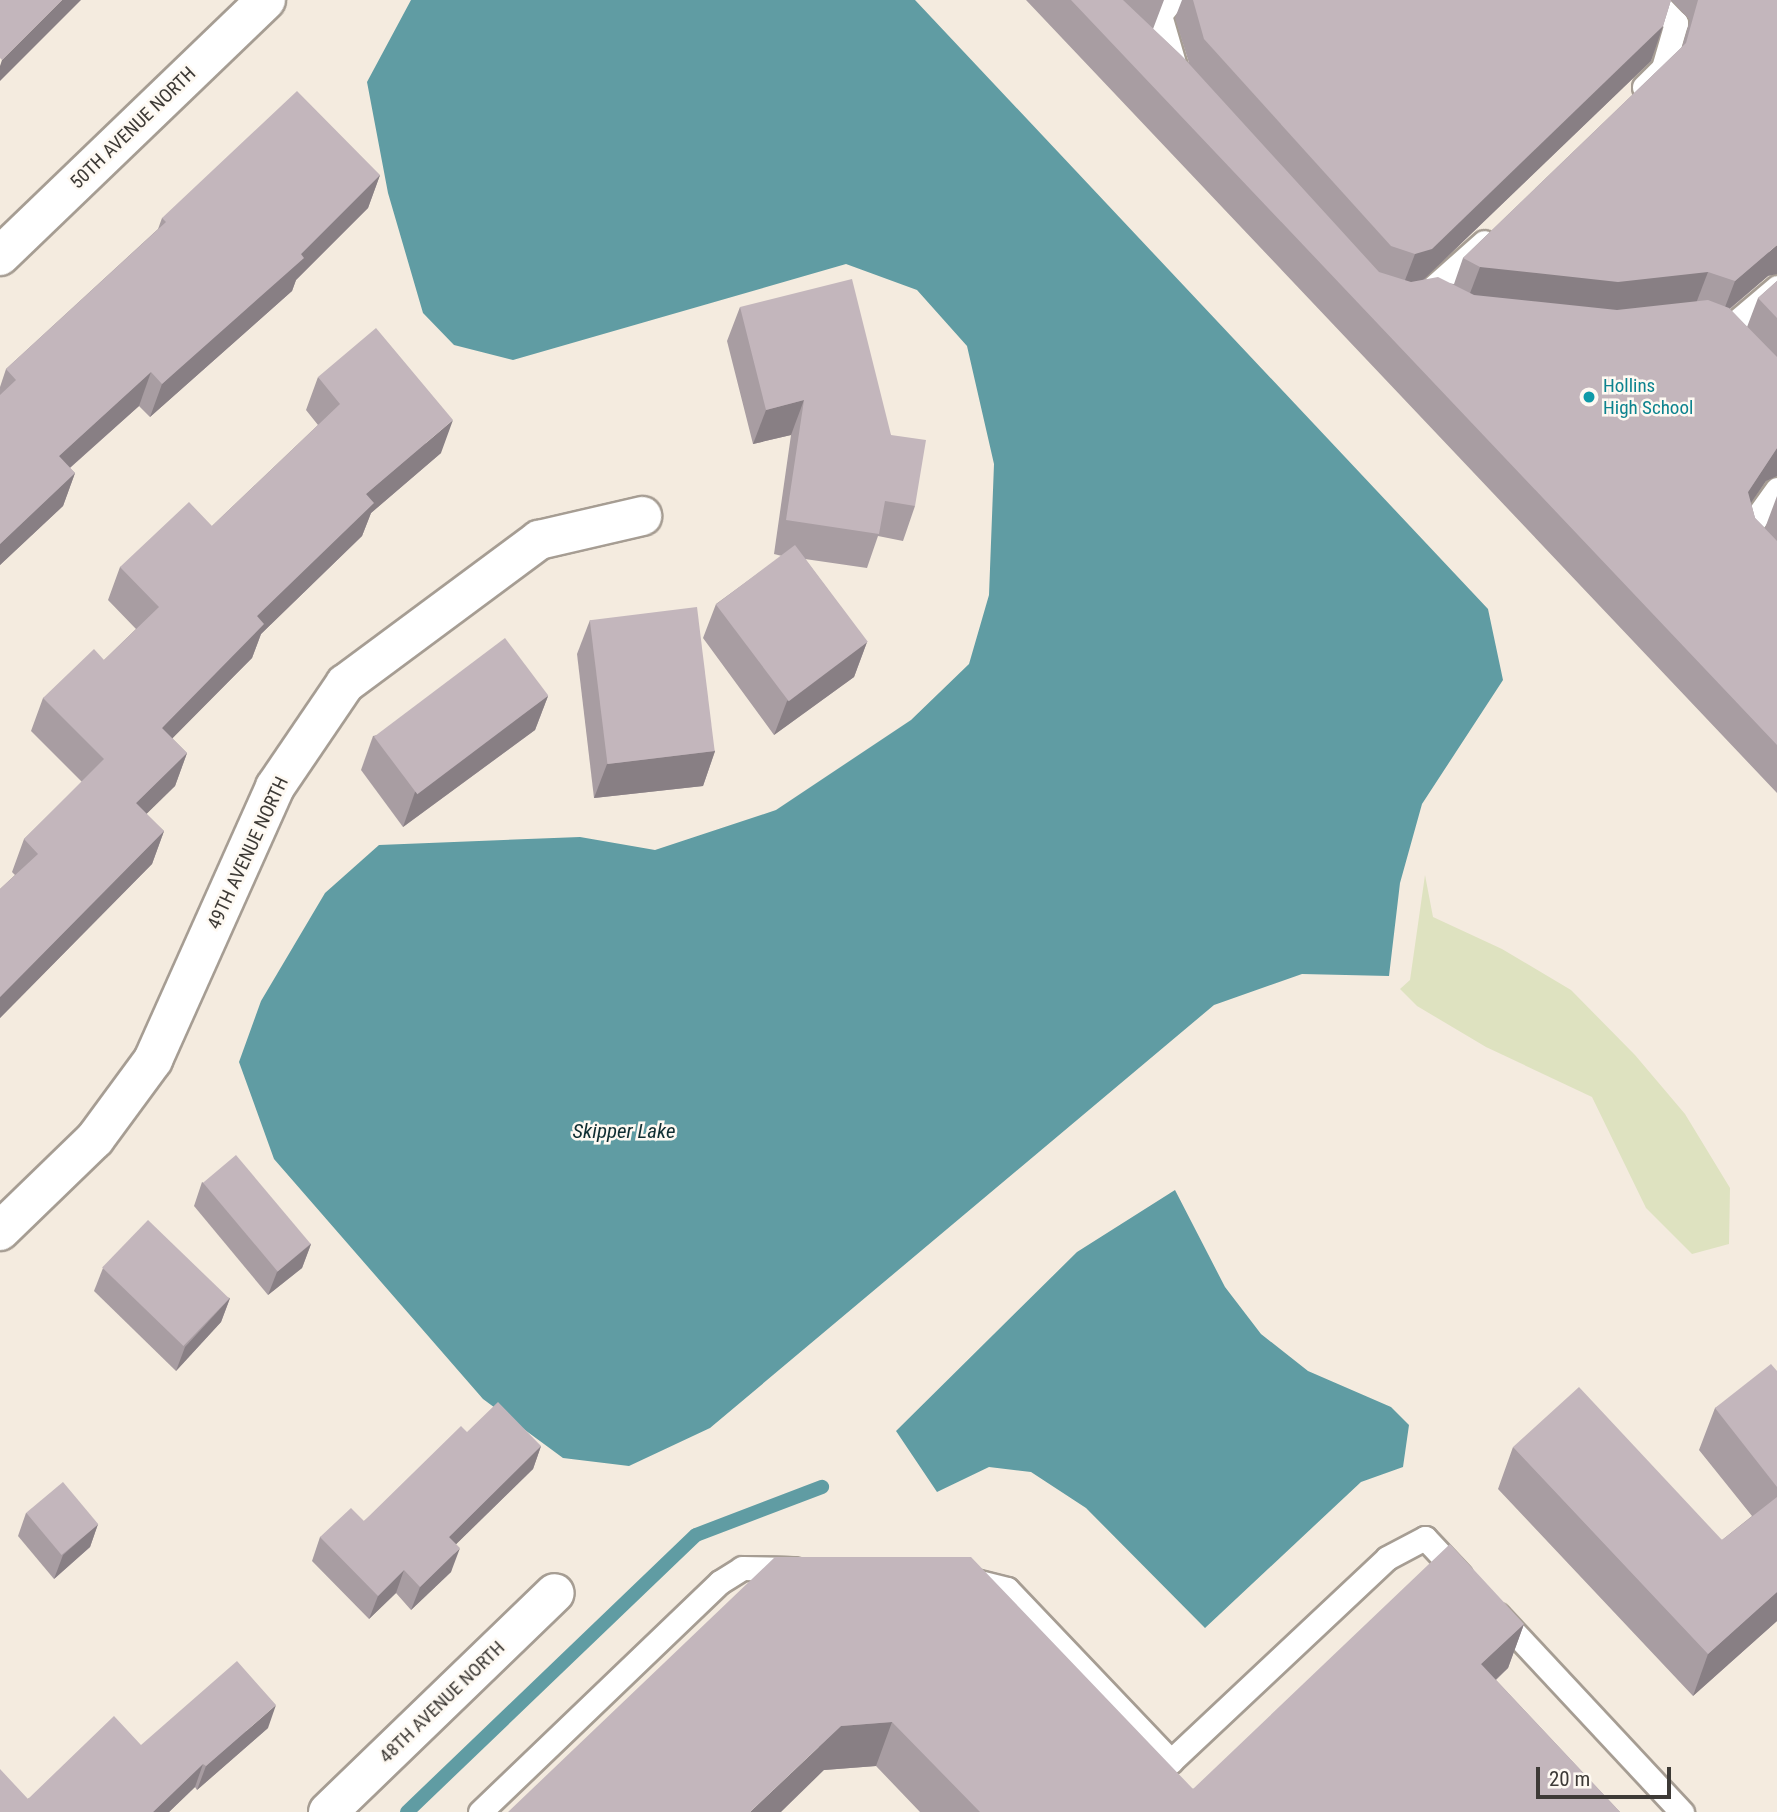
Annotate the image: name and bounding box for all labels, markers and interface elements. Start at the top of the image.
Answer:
street label: 50TH AVENUE NORTH [66,62,200,194]
place label: Hollins High School [1603,375,1693,419]
marker: Hollins High School [1581,389,1597,405]
street label: 49TH AVENUE NORTH [203,773,293,933]
water label: Skipper Lake [572,1118,676,1144]
street label: 48TH AVENUE NORTH [375,1636,509,1768]
scale bar [1539,1752,1674,1796]
text: 20 m [1549,1767,1590,1791]

